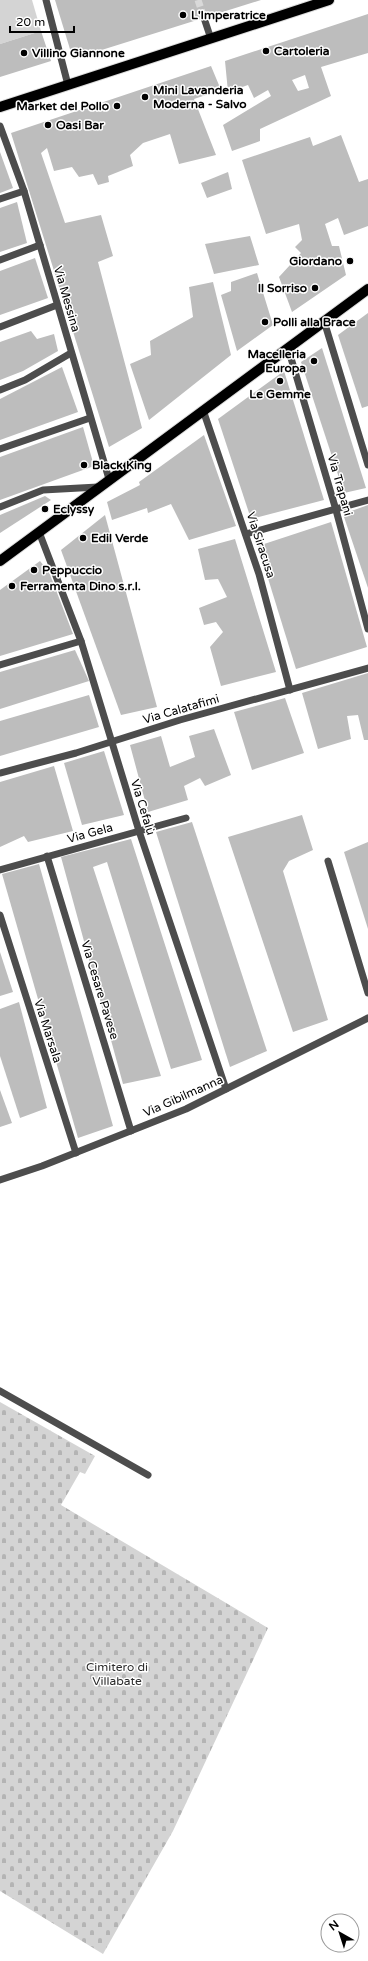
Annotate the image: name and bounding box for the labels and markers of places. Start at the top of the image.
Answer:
place label: L'Imperatrice [191,8,266,23]
marker: L'Imperatrice [178,10,188,20]
place label: Cartoleria [274,44,330,58]
place label: Villino Giannone [32,46,125,60]
marker: Cartoleria [261,46,271,56]
marker: Villino Giannone [19,48,29,58]
place label: Mini Lavanderia Moderna - Salvo [153,83,247,111]
marker: Mini Lavanderia Moderna - Salvo [140,92,150,102]
place label: Market del Pollo [16,99,109,113]
marker: Market del Pollo [112,101,122,111]
place label: Oasi Bar [56,118,104,132]
marker: Oasi Bar [43,120,53,130]
place label: Giordano [289,254,342,268]
marker: Giordano [345,256,355,266]
place label: Il Sorriso [258,281,307,295]
marker: Il Sorriso [310,283,320,293]
place label: Polli alla Brace [273,315,356,329]
marker: Polli alla Brace [260,317,270,327]
place label: Macelleria Europa [247,347,306,376]
marker: Macelleria Europa [309,356,319,366]
marker: Le Gemme [275,376,285,386]
place label: Le Gemme [249,387,311,401]
place label: Black King [92,458,152,473]
marker: Black King [79,460,89,470]
place label: Eclyssy [53,502,95,517]
marker: Eclyssy [40,504,50,514]
place label: Edil Verde [91,531,149,545]
marker: Edil Verde [78,533,88,543]
place label: Peppuccio [42,563,102,578]
marker: Peppuccio [29,565,39,575]
place label: Ferramenta Dino s.r.l. [20,579,141,593]
marker: Ferramenta Dino s.r.l. [7,581,17,591]

